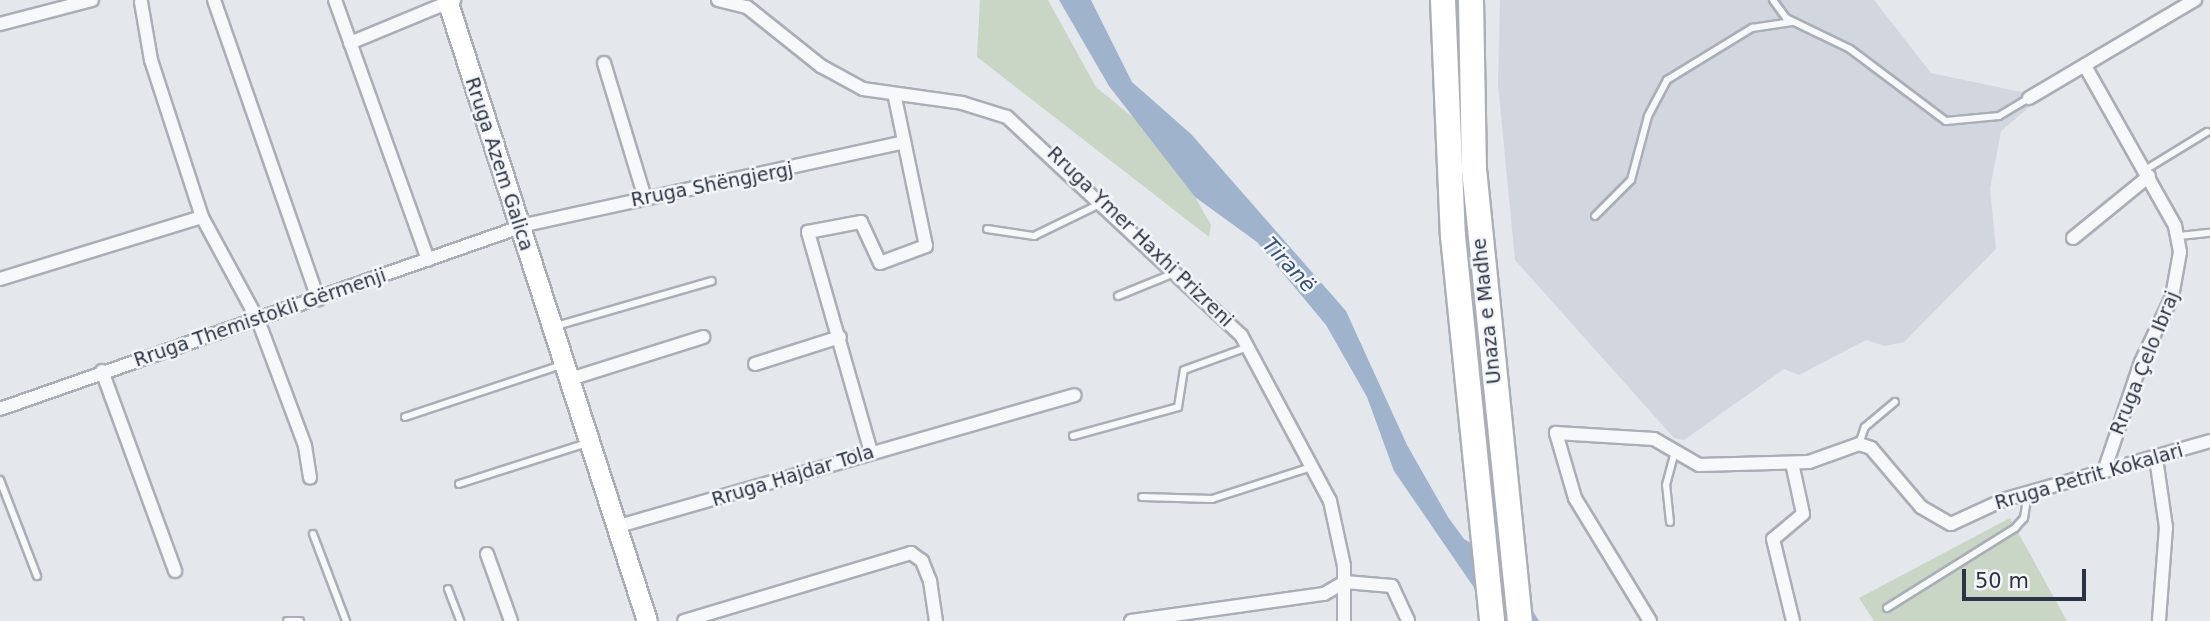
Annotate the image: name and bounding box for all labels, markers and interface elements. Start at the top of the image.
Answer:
street label: Rruga Azem Galica [460,74,538,254]
street label: Rruga Ymer Haxhi Prizreni [1042,142,1238,332]
street label: Rruga Shëngjergj [629,158,795,212]
water label: Tiranë [1257,232,1321,298]
street label: Unaza e Madhe [1468,237,1506,385]
street label: Rruga Themistokli Gërmenji [131,264,389,372]
street label: Rruga Çelo Ibraj [2106,288,2184,438]
street label: Rruga Petrit Kokalari [1992,439,2186,515]
street label: Rruga Hajdar Tola [709,440,877,512]
scale bar [1965,554,2089,598]
text: 50 m [1975,569,2029,593]

